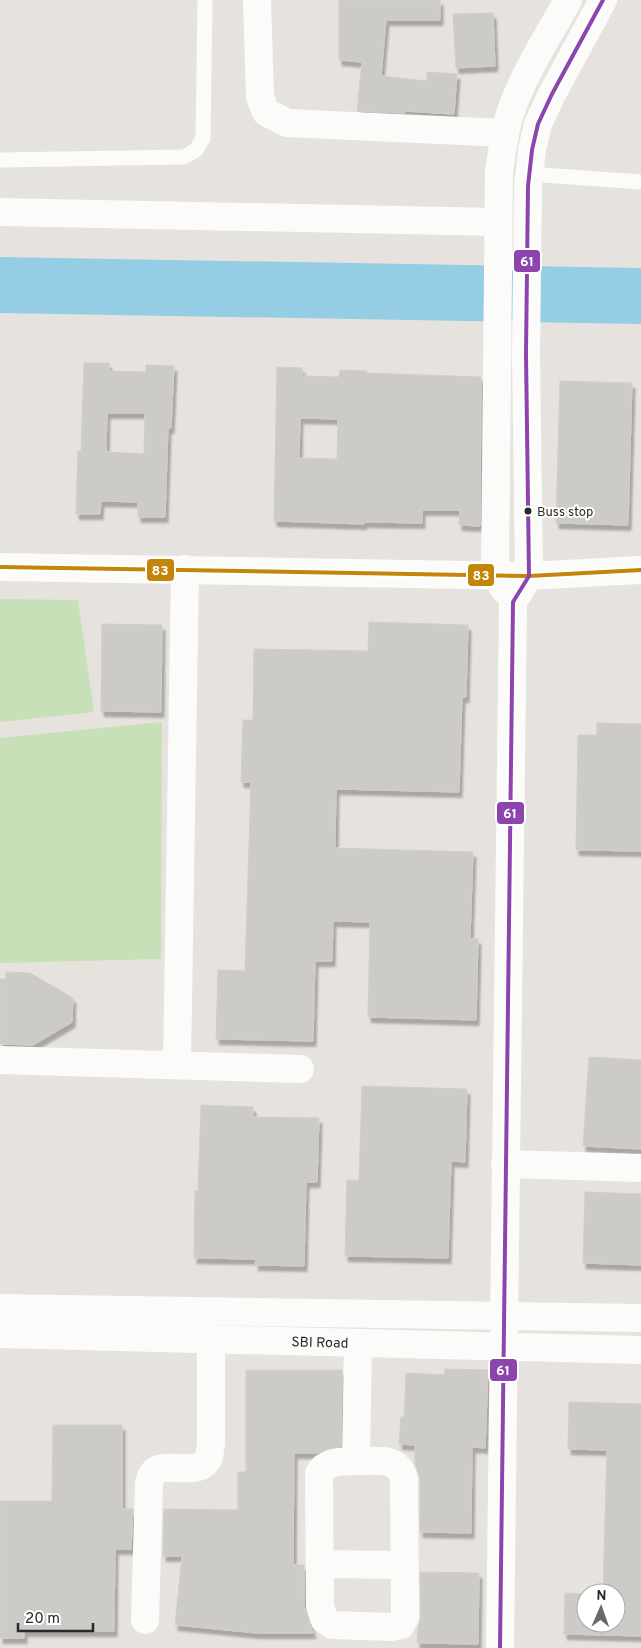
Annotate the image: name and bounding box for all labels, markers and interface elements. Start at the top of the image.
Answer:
line badge: 61 [513,249,541,273]
text: 61 [520,254,534,271]
place label: Buss stop [537,505,593,521]
marker: Buss stop [523,506,533,516]
line badge: 83 [146,558,175,582]
text: 83 [151,563,169,580]
line badge: 83 [467,563,495,587]
text: 83 [472,568,490,585]
line badge: 61 [496,801,525,825]
text: 61 [503,806,517,823]
street label: SBI Road [291,1334,349,1353]
line badge: 61 [489,1358,518,1382]
text: 61 [496,1363,510,1380]
north arrow [576,1583,626,1633]
text: N [596,1588,607,1605]
scale bar [18,1600,92,1632]
text: 20 m [25,1610,60,1629]

